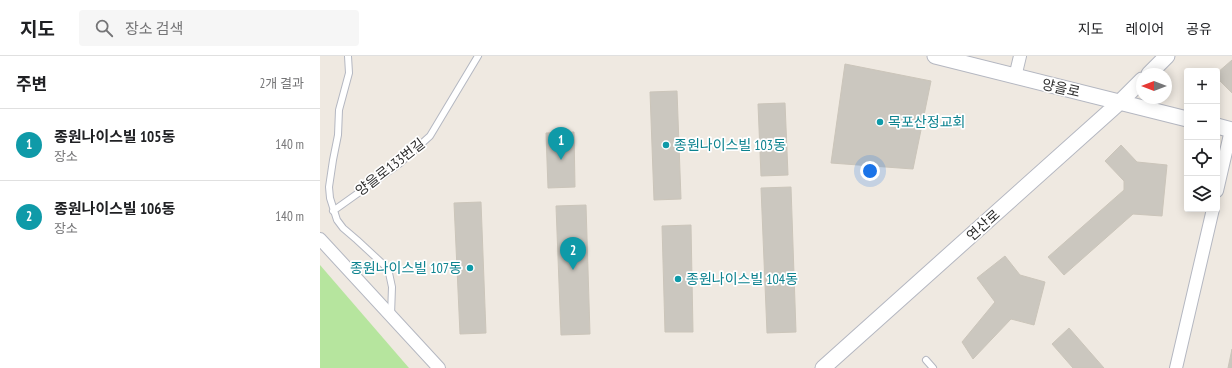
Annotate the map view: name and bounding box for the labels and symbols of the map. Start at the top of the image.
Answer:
north arrow [1136,68,1172,104]
street label: 양을로 [1040,75,1082,101]
place label: 목포산정교회 [888,113,965,131]
marker: 목포산정교회 [875,117,885,127]
pin: 1 [548,127,574,160]
street label: 양을로133번길 [352,134,428,200]
place label: 종원나이스빌 103동 [674,136,786,154]
marker: 종원나이스빌 103동 [661,140,671,150]
your location [860,161,880,181]
street label: 연산로 [963,205,1003,245]
pin: 2 [560,237,586,270]
place label: 종원나이스빌 107동 [350,259,462,277]
marker: 종원나이스빌 107동 [465,263,475,273]
place label: 종원나이스빌 104동 [686,270,798,288]
marker: 종원나이스빌 104동 [673,274,683,284]

